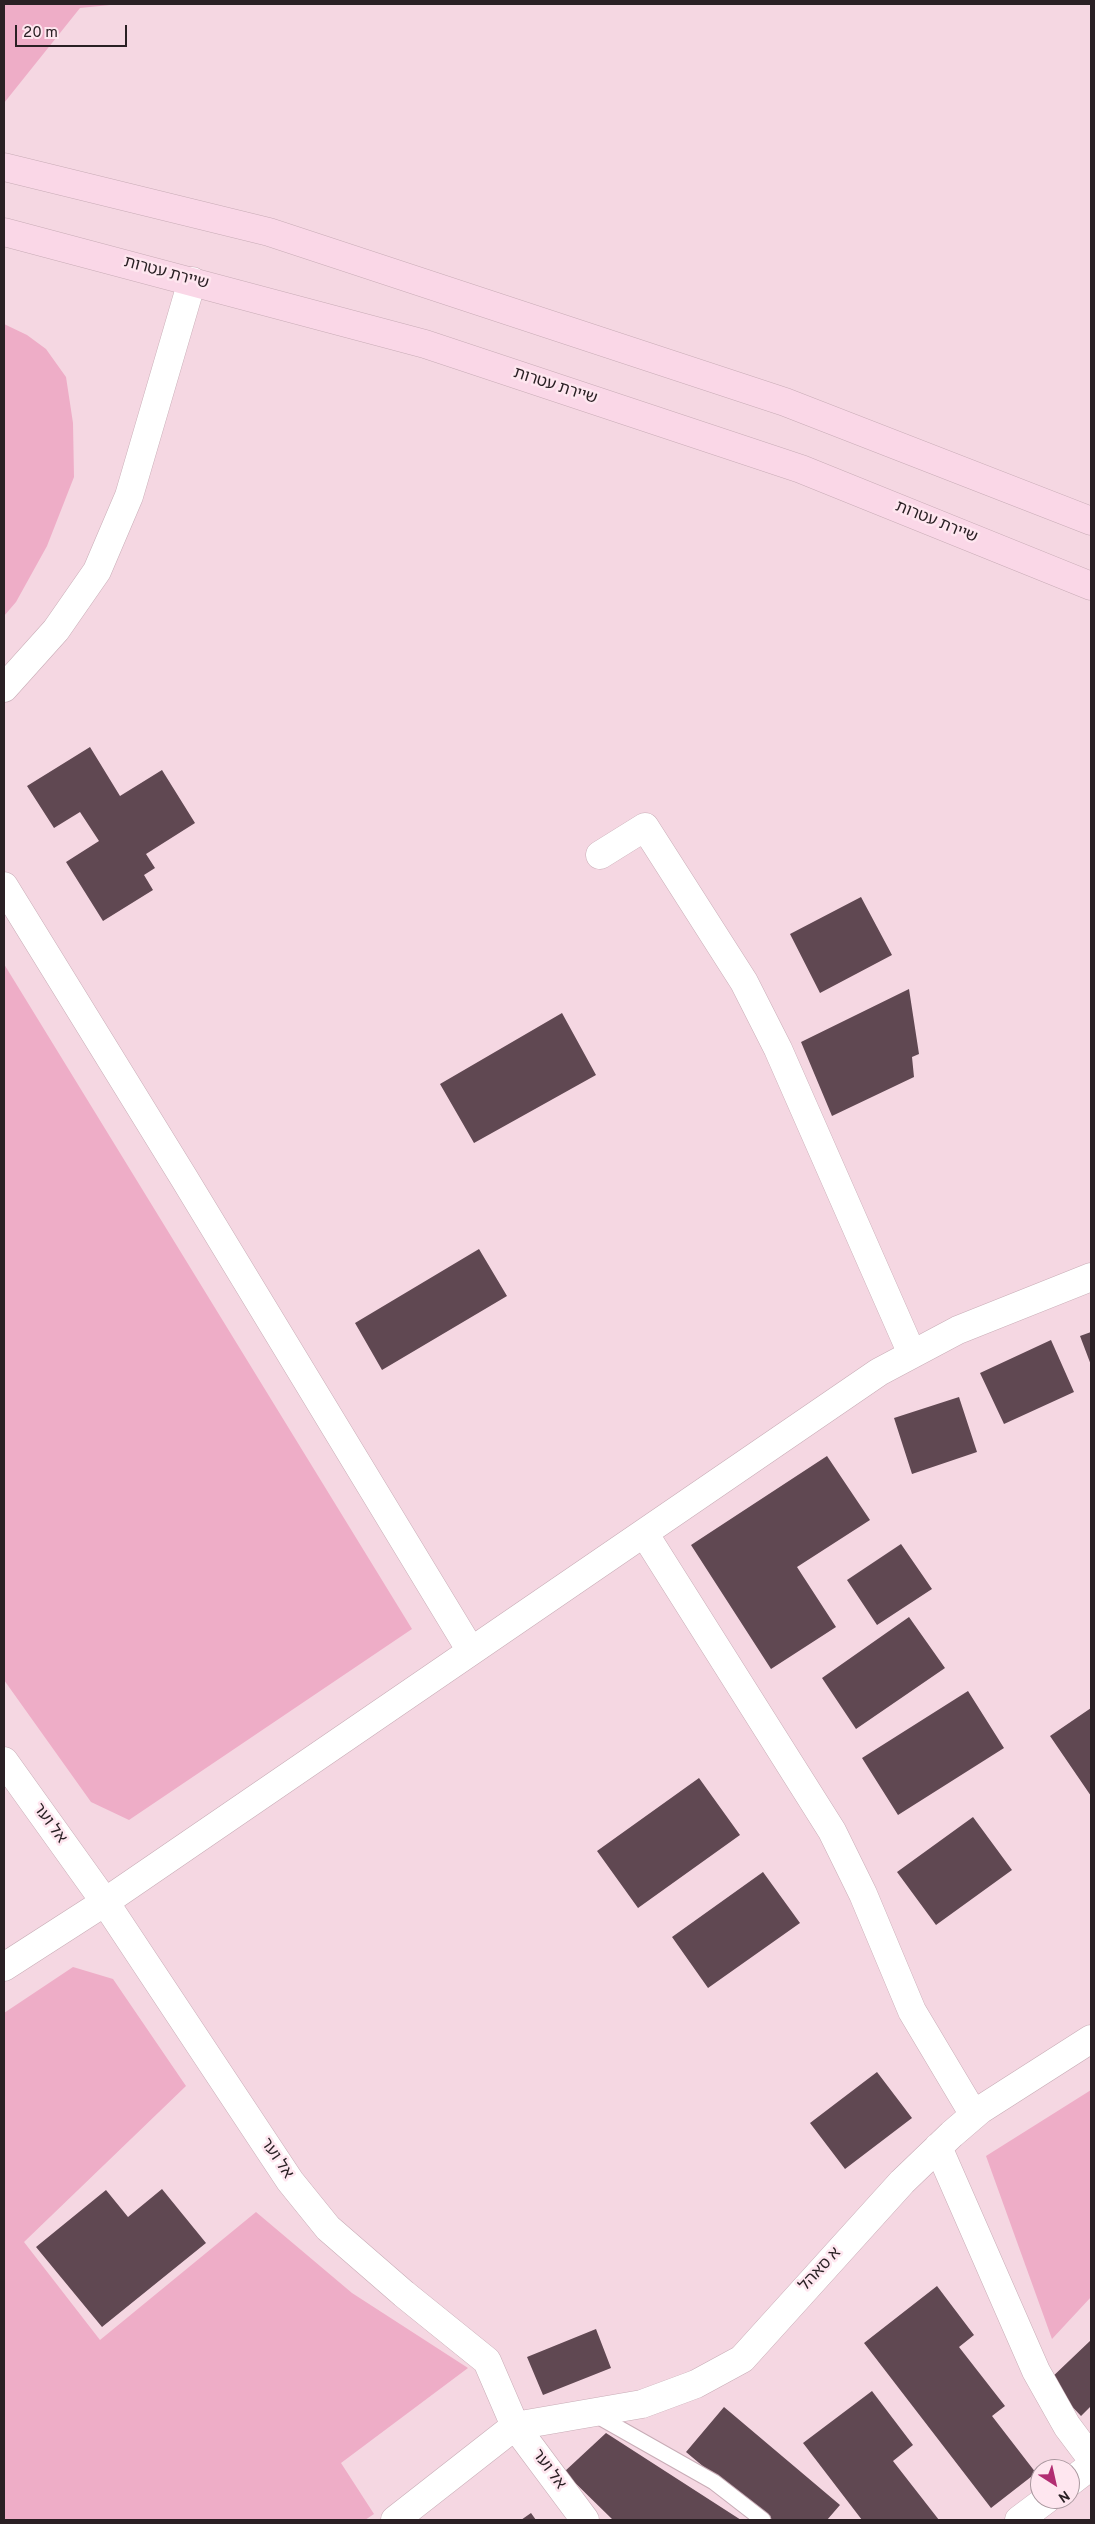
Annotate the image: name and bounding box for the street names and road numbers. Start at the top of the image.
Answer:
street label: שיירת עטרות [122,253,210,295]
street label: שיירת עטרות [511,364,599,410]
street label: שיירת עטרות [892,498,980,548]
street label: אל וער [28,1800,70,1848]
street label: אל וער [256,2135,296,2183]
street label: א סאהל [796,2244,846,2296]
street label: אל וער [527,2446,569,2494]

